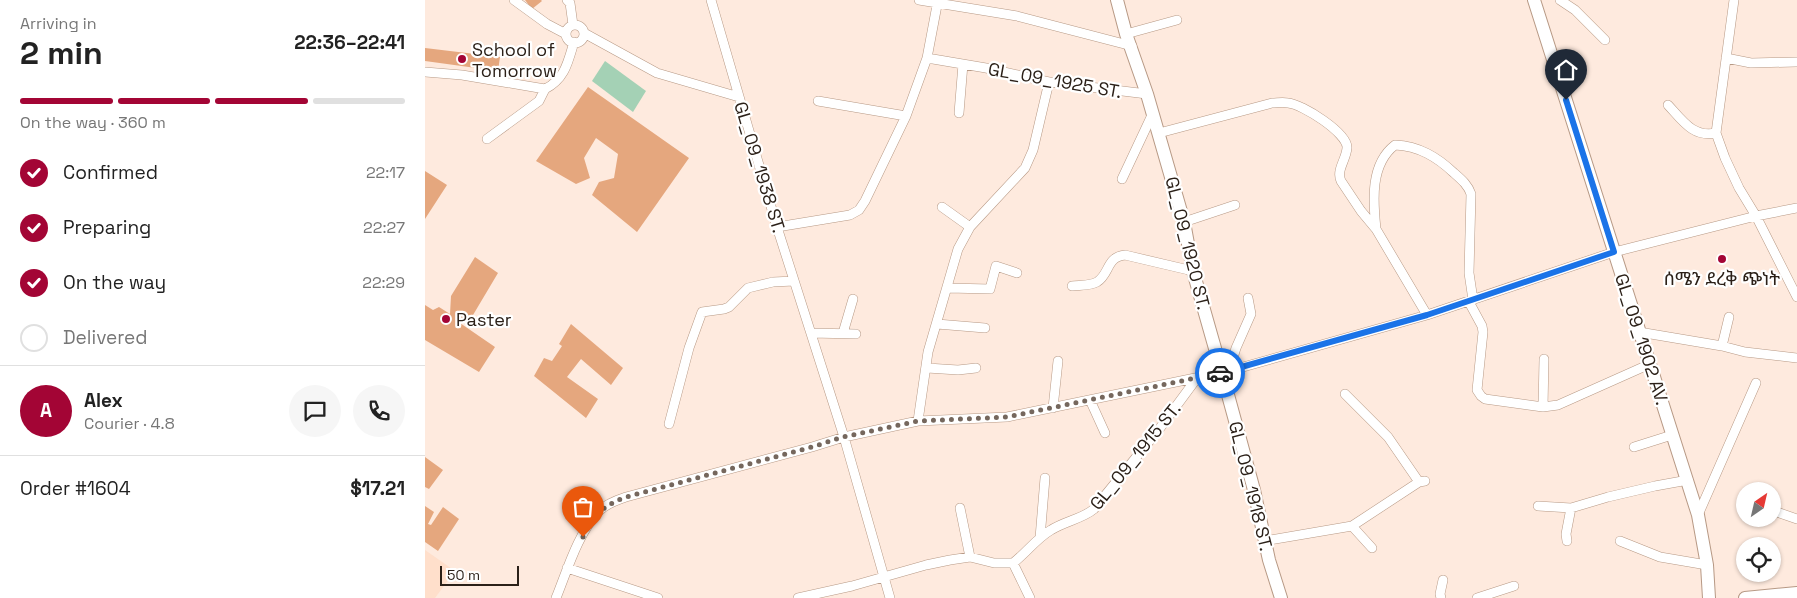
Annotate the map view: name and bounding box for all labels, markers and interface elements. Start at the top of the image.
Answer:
text: Arriving in [20,13,97,34]
text: 22:36–22:41 [294,30,405,55]
text: 2 min [20,33,103,73]
place label: School of Tomorrow [472,38,557,82]
pin [1545,49,1587,100]
marker: School of Tomorrow [456,53,468,65]
icon: home [1552,56,1580,84]
street label: GL_09_1925 ST. [986,57,1124,103]
street label: GL_09_1938 ST. [729,99,791,235]
text: On the way · 360 m [20,112,166,133]
icon: check [20,159,48,187]
text: Confirmed [63,160,158,185]
text: 22:17 [366,162,405,183]
street label: GL_09_1920 ST. [1160,174,1216,312]
icon: check [20,214,48,242]
text: Preparing [63,215,151,240]
text: 22:27 [363,217,405,238]
marker: ሰሜን ደረቅ ጭነት [1716,253,1728,265]
place label: ሰሜን ደረቅ ጭነት [1664,267,1780,290]
icon: check [20,269,48,297]
text: On the way [63,270,166,295]
street label: GL_09_1902 AV. [1610,270,1674,408]
text: 22:29 [362,272,405,293]
place label: Paster [456,308,512,331]
marker: Paster [440,313,452,325]
text: Delivered [63,325,148,350]
courier [1195,348,1245,398]
icon: car [1206,359,1234,387]
button: chat [289,385,341,437]
button: phone [353,385,405,437]
text: Alex [84,388,123,413]
street label: GL_09_1915 ST. [1085,397,1185,515]
text: A [40,398,52,423]
text: Courier · 4.8 [84,413,175,434]
street label: GL_09_1918 ST. [1224,419,1278,553]
text: Order #1604 [20,476,131,501]
text: $17.21 [350,476,405,501]
north arrow [1736,482,1781,528]
map controls [1736,482,1781,582]
pin [562,486,604,537]
icon: bag [569,493,597,521]
button: locate [1736,537,1781,582]
scale bar [440,563,519,586]
text: 50 m [447,566,480,584]

